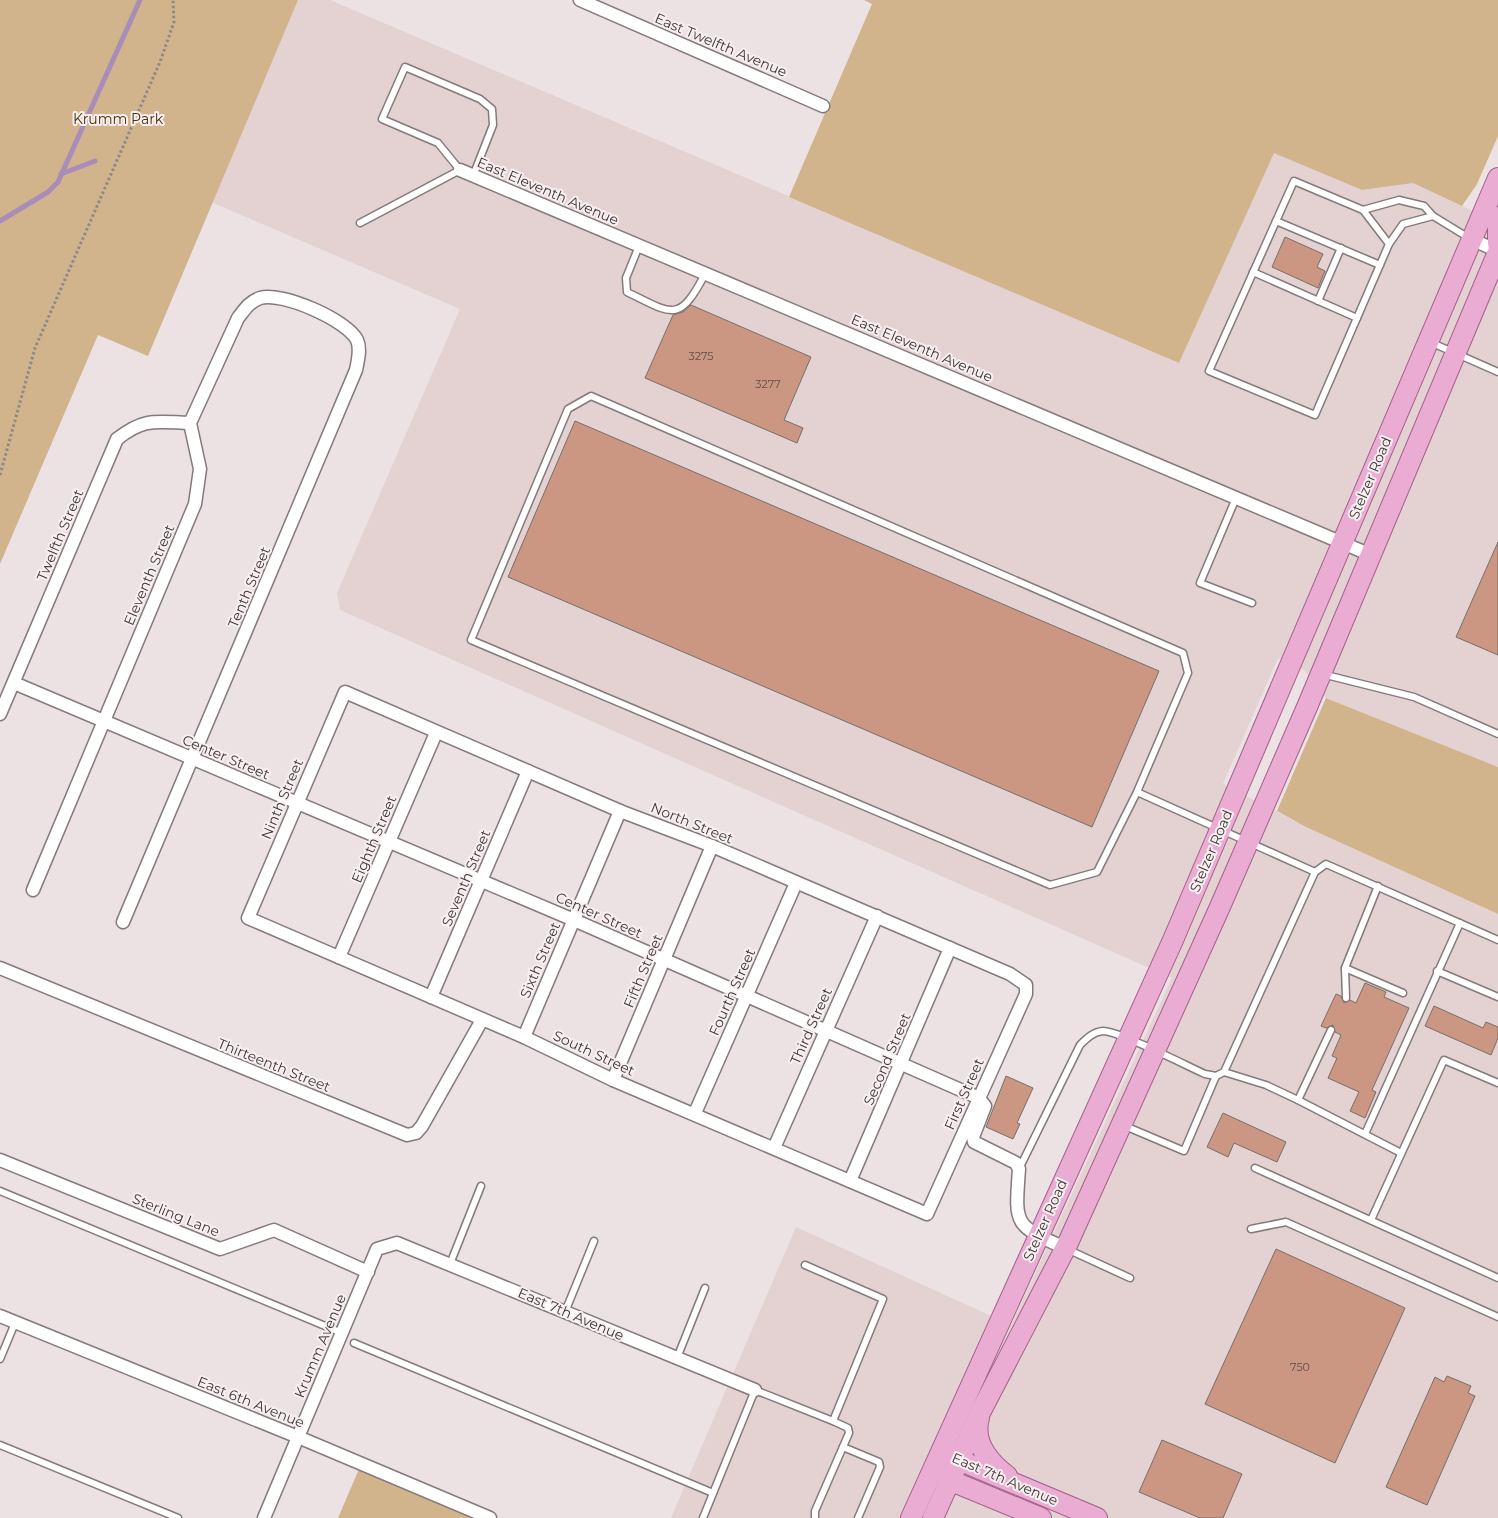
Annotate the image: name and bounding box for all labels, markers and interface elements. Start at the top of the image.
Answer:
street label: East Twelfth Avenue [652,9,790,81]
park label: Krumm Park [73,110,164,128]
street label: East Eleventh Avenue [474,153,622,229]
street label: East Eleventh Avenue [848,310,996,386]
house number: 3275 [689,349,713,363]
house number: 3277 [755,377,781,391]
street label: Stelzer Road [1345,434,1395,522]
street label: Twelfth Street [33,486,88,584]
street label: Eleventh Street [120,522,178,628]
street label: Tenth Street [224,543,274,630]
street label: Center Street [180,731,273,784]
street label: Ninth Street [257,756,307,842]
street label: Eighth Street [347,792,401,885]
street label: North Street [648,798,736,848]
street label: Stelzer Road [1186,807,1236,895]
street label: Seventh Street [438,827,495,929]
street label: Center Street [553,888,645,942]
street label: Sixth Street [516,919,564,1001]
street label: Fifth Street [619,931,667,1011]
street label: Fourth Street [705,945,759,1038]
street label: Third Street [786,985,836,1067]
street label: Second Street [859,1010,915,1108]
street label: South Street [550,1026,638,1080]
street label: Thirteenth Street [215,1034,333,1096]
street label: First Street [940,1055,988,1133]
street label: Stelzer Road [1019,1176,1071,1264]
street label: Sterling Lane [130,1189,222,1241]
street label: East 7th Avenue [515,1284,627,1344]
street label: Krumm Avenue [290,1291,350,1401]
house number: 750 [1290,1360,1310,1374]
street label: East 6th Avenue [195,1372,307,1432]
street label: East 7th Avenue [949,1449,1061,1509]

